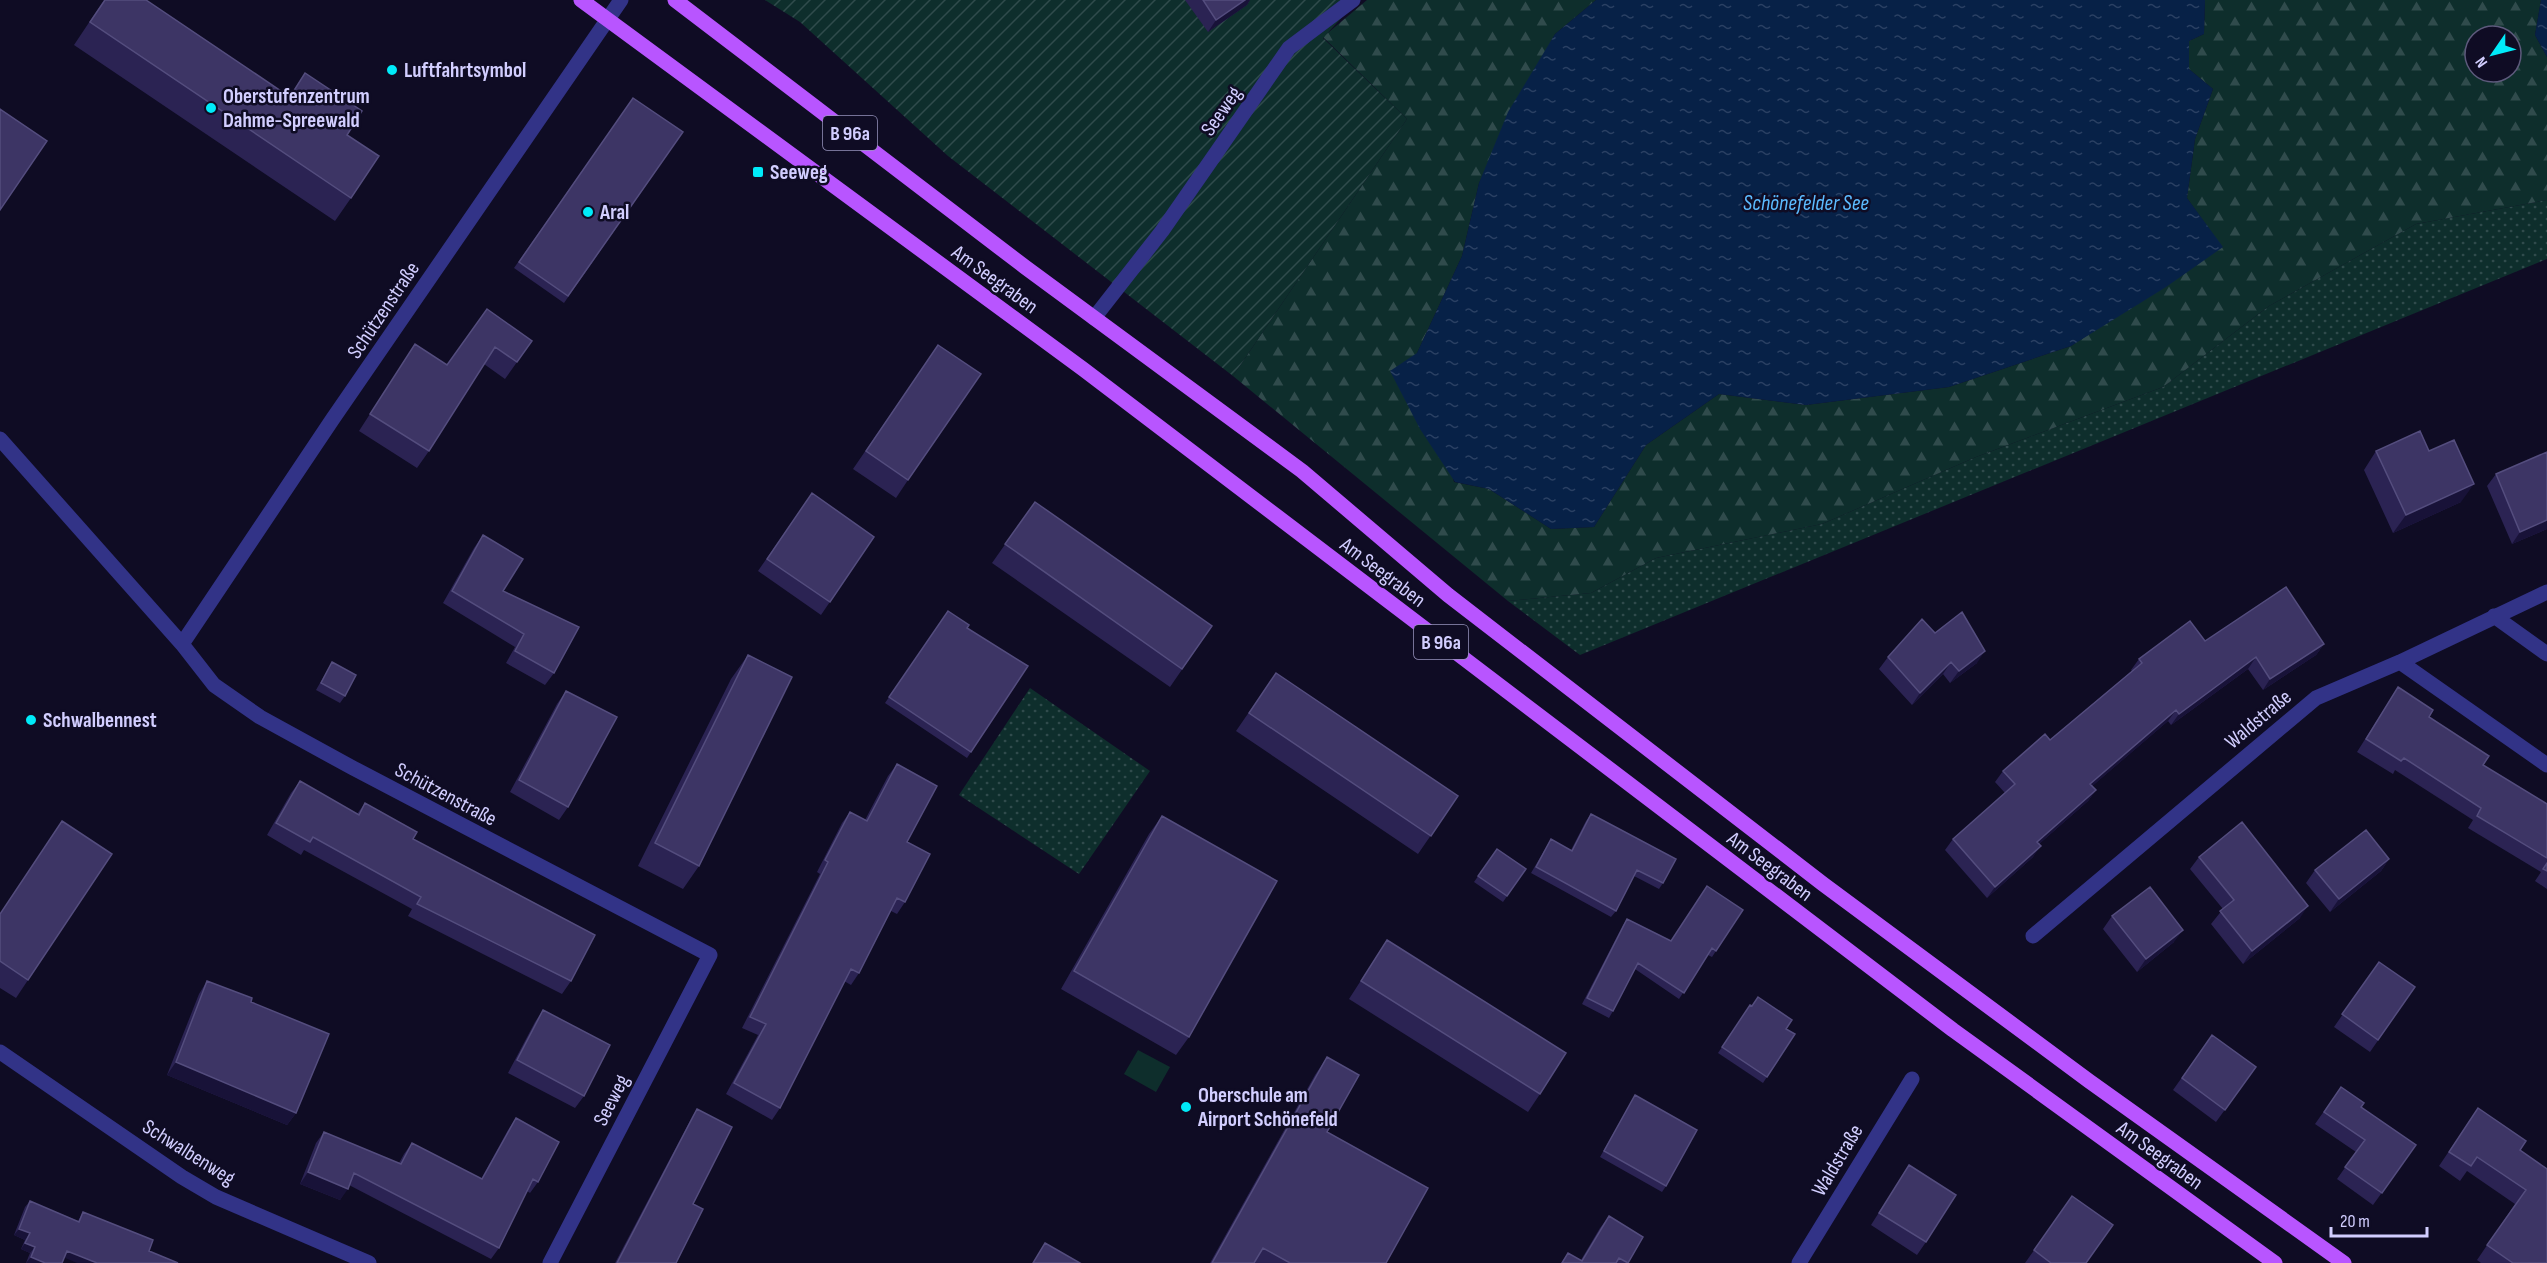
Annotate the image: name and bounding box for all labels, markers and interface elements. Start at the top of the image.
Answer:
north arrow [2463,24,2523,84]
text: N [2472,53,2492,71]
place label: Luftfahrtsymbol [404,58,526,83]
marker: Luftfahrtsymbol [385,63,399,77]
street label: Seeweg [1196,82,1247,141]
place label: Oberstufenzentrum Dahme-Spreewald [223,84,370,133]
marker: Oberstufenzentrum Dahme-Spreewald [204,101,218,115]
road number: B 96a [823,116,877,150]
place label: Seeweg [770,160,828,185]
marker: Seeweg [751,165,765,179]
water label: Schönefelder See [1743,190,1869,217]
place label: Aral [599,200,629,225]
marker: Aral [581,205,595,219]
street label: Am Seegraben [946,239,1043,319]
street label: Schützenstraße [342,257,425,363]
street label: Am Seegraben [1334,532,1430,613]
road number: B 96a [1414,625,1468,659]
street label: Waldstraße [2220,684,2297,754]
place label: Schwalbennest [43,708,157,733]
marker: Schwalbennest [24,713,38,727]
street label: Schützenstraße [391,757,501,832]
street label: Am Seegraben [1721,826,1817,907]
street label: Seeweg [588,1070,635,1130]
place label: Oberschule am Airport Schönefeld [1197,1083,1338,1132]
marker: Oberschule am Airport Schönefeld [1179,1100,1193,1114]
street label: Schwalbenweg [138,1114,240,1191]
street label: Am Seegraben [2111,1115,2208,1195]
street label: Waldstraße [1806,1120,1868,1200]
scale bar [2331,1200,2427,1238]
text: 20 m [2340,1211,2370,1232]

